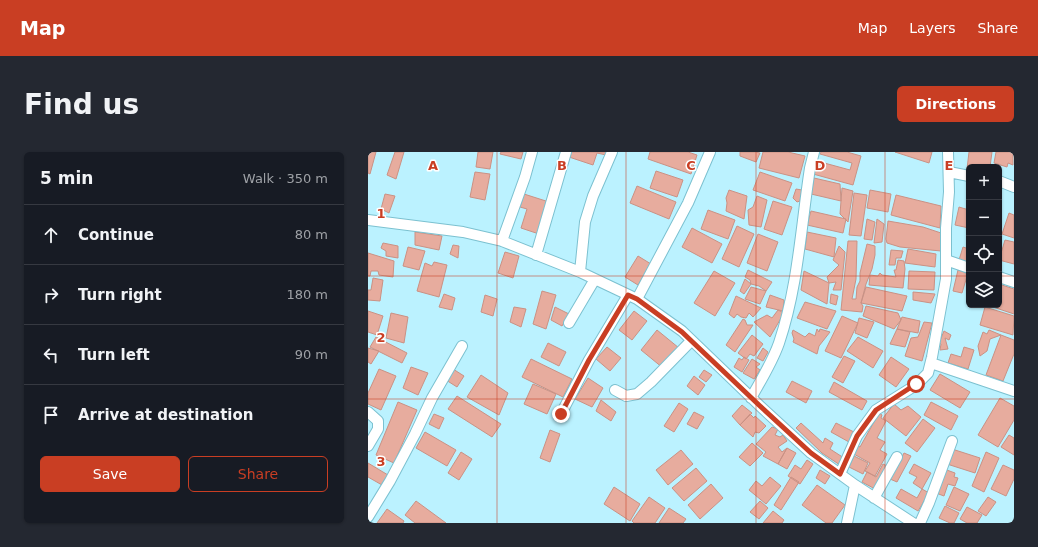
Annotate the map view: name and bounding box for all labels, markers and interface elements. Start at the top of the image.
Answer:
text: Map [20,17,65,39]
text: Map [858,20,887,36]
text: Layers [909,20,956,36]
text: Share [978,20,1018,36]
button: Directions [897,86,1014,122]
text: Find us [24,88,139,121]
text: A [428,158,438,173]
text: B [557,158,567,173]
text: C [686,158,696,173]
text: D [815,158,826,173]
text: E [945,158,953,173]
map controls [966,164,1002,308]
button: + [966,164,1002,200]
text: 5 min [40,168,93,188]
text: Walk · 350 m [243,171,328,186]
button: − [966,200,1002,236]
text: 1 [376,206,386,221]
icon: ahead [40,224,62,246]
text: Continue [78,226,154,244]
text: 80 m [295,227,328,242]
button: locate [966,236,1002,272]
button: layers [966,272,1002,308]
icon: right [40,284,62,306]
text: Turn right [78,286,162,304]
text: 180 m [286,287,328,302]
text: 2 [376,330,386,345]
icon: left [40,344,62,366]
text: Turn left [78,346,150,364]
text: 90 m [295,347,328,362]
route start [907,375,925,393]
icon: arrive [40,404,62,426]
route end [552,405,570,423]
text: Arrive at destination [78,406,253,424]
text: 3 [376,454,386,469]
button: Save [40,456,180,492]
button: Share [188,456,328,492]

